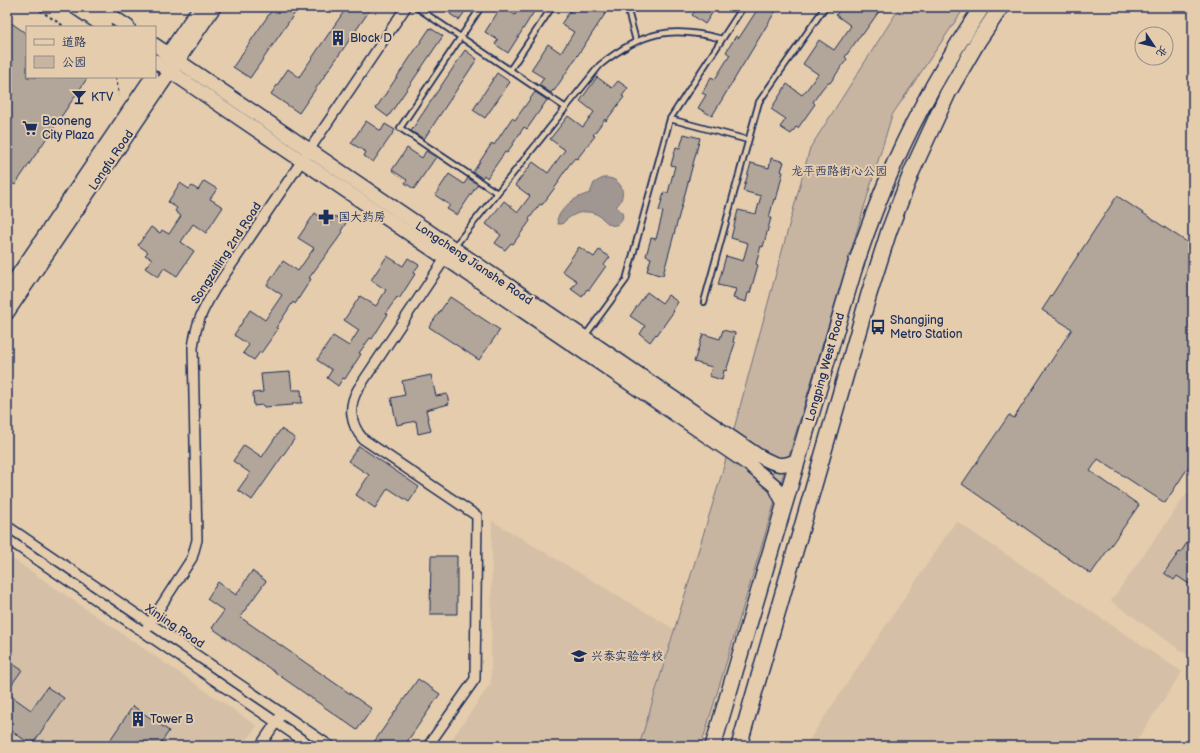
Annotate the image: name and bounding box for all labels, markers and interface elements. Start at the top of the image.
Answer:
legend [26,26,156,78]
north arrow [1134,26,1174,66]
building icon: Block D [329,29,347,47]
place label: Block D [350,31,392,46]
text: 道路 [62,35,86,50]
text: 北 [1153,43,1170,60]
text: 公园 [62,55,86,70]
bar icon: KTV [70,88,88,106]
place label: KTV [91,90,114,105]
place label: Baoneng City Plaza [42,114,94,143]
supermarket icon: Baoneng City Plaza [21,119,39,137]
street label: Longfu Road [86,127,137,193]
park label: 龙平西路街心公园 [791,164,887,179]
street label: Songzailing 2nd Road [188,199,265,307]
pharmacy icon: 国大药房 [317,208,335,226]
place label: 国大药房 [338,210,386,225]
street label: Longcheng Jianshe Road [412,219,535,308]
street label: Longping West Road [803,311,848,423]
place label: Shangjing Metro Station [890,313,963,342]
bus stop icon: Shangjing Metro Station [869,318,887,336]
street label: Xinjing Road [142,601,207,652]
school or university icon: 兴泰实验学校 [570,647,588,665]
place label: 兴泰实验学校 [591,649,663,664]
building icon: Tower B [129,710,147,728]
place label: Tower B [150,712,194,727]

